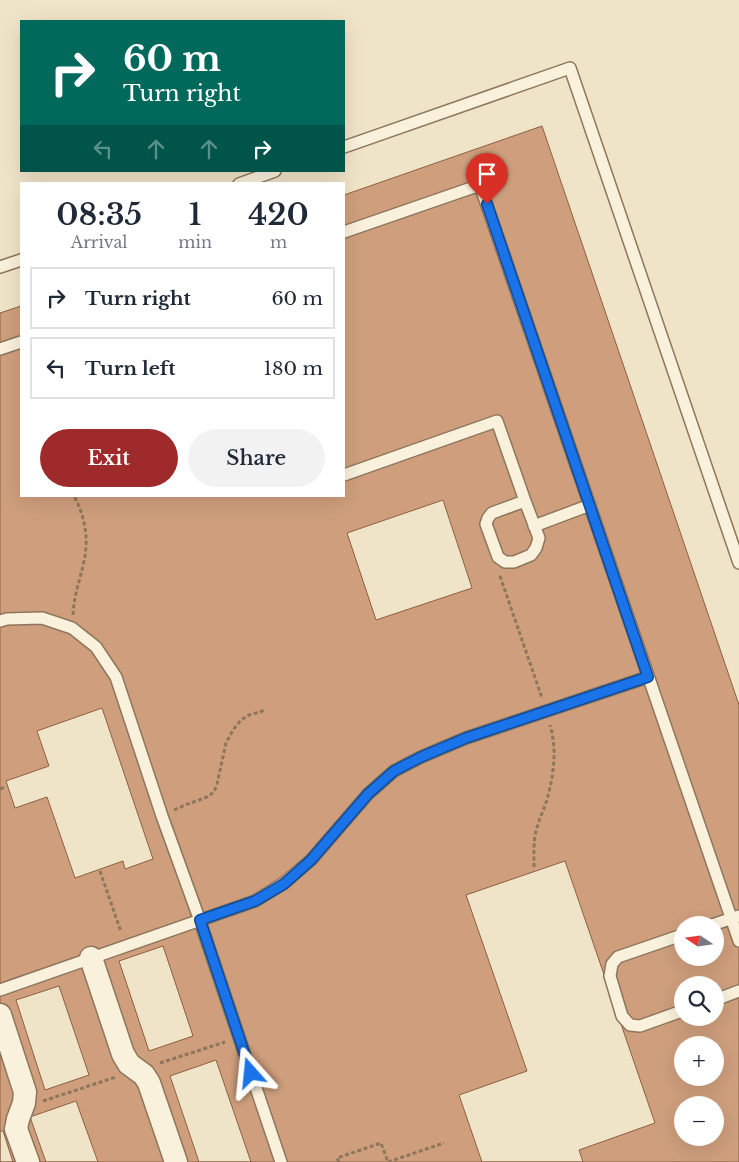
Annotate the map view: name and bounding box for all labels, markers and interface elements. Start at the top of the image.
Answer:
text: 60 m [123,37,221,80]
icon: right [40,40,105,105]
text: Turn right [123,80,241,107]
icon: left [89,135,117,163]
icon: ahead [142,135,170,163]
icon: ahead [195,135,223,163]
icon: right [248,135,276,163]
pin [466,153,508,204]
icon: arrive [473,160,501,188]
text: 08:35 [56,196,142,233]
text: 1 [189,196,202,233]
text: 420 [248,196,309,233]
text: Arrival [71,232,128,252]
text: min [178,232,212,252]
text: m [270,232,287,252]
icon: right [42,284,70,312]
text: Turn right [85,287,191,310]
text: 60 m [271,287,323,310]
icon: left [42,354,70,382]
text: Turn left [85,357,176,380]
text: 180 m [264,357,323,380]
button: Exit [40,429,178,487]
button: Share [188,429,325,487]
north arrow [674,916,724,966]
map controls [674,916,724,1146]
button: search [674,976,724,1026]
button: + [674,1036,724,1086]
position arrow [224,1046,276,1098]
button: − [674,1096,724,1146]

